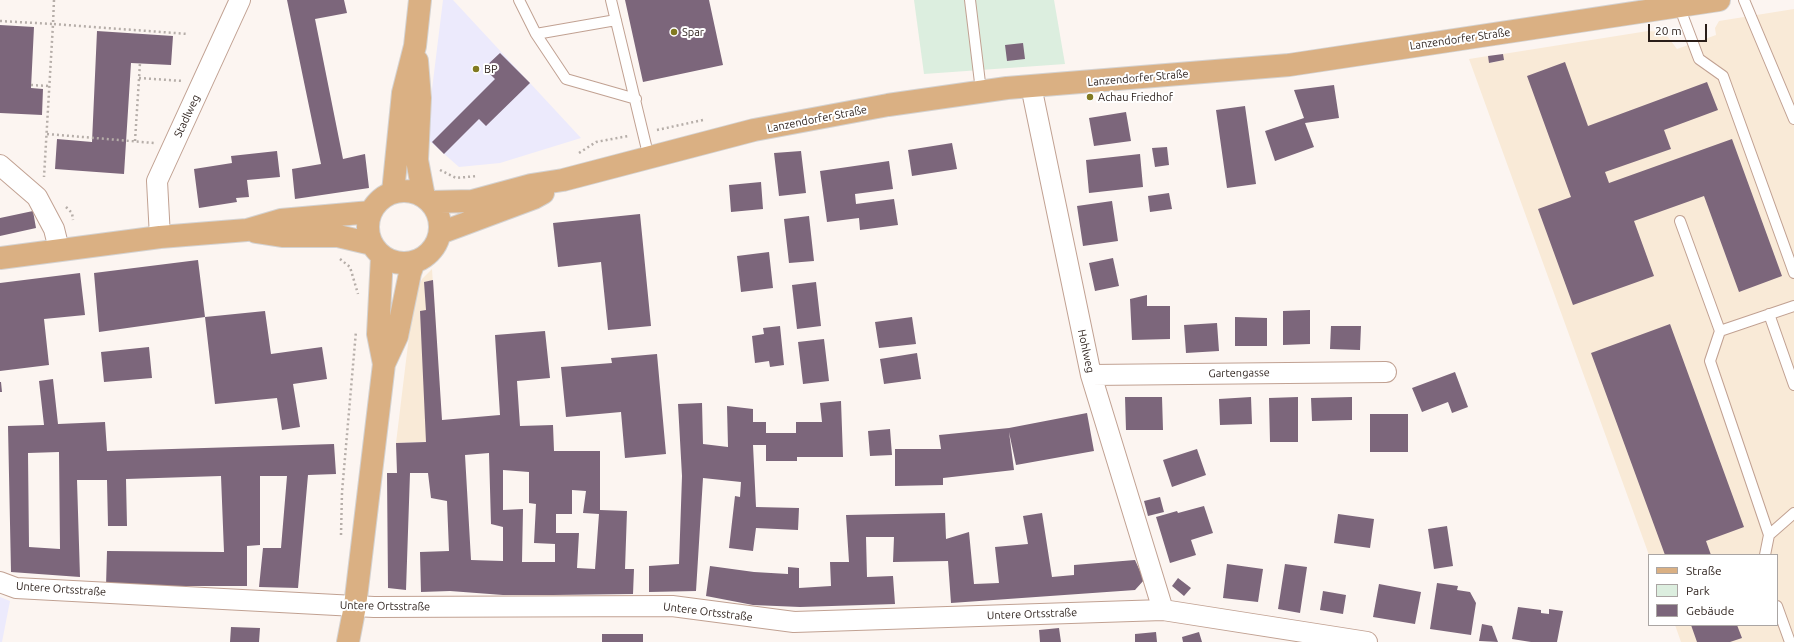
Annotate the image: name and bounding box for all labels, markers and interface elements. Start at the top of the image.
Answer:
scale bar [1650,16,1709,42]
text: 20 m [1655,24,1682,37]
place label: Spar [682,25,704,39]
street label: Lanzendorfer Straße [1409,25,1511,53]
marker: Spar [669,27,679,37]
place label: BP [484,62,498,76]
marker: BP [471,64,481,74]
street label: Lanzendorfer Straße [1087,67,1189,89]
place label: Achau Friedhof [1098,90,1173,104]
street label: Stadlweg [171,92,203,140]
marker: Achau Friedhof [1085,92,1095,102]
street label: Lanzendorfer Straße [766,103,868,135]
street label: Hohlweg [1075,328,1097,374]
street label: Gartengasse [1208,366,1270,380]
legend [1648,554,1778,626]
text: Straße [1686,564,1722,577]
street label: Untere Ortsstraße [15,579,107,599]
text: Park [1686,584,1710,597]
street label: Untere Ortsstraße [340,599,430,613]
street label: Untere Ortsstraße [662,600,754,624]
text: Gebäude [1686,604,1734,617]
street label: Untere Ortsstraße [987,606,1077,622]

